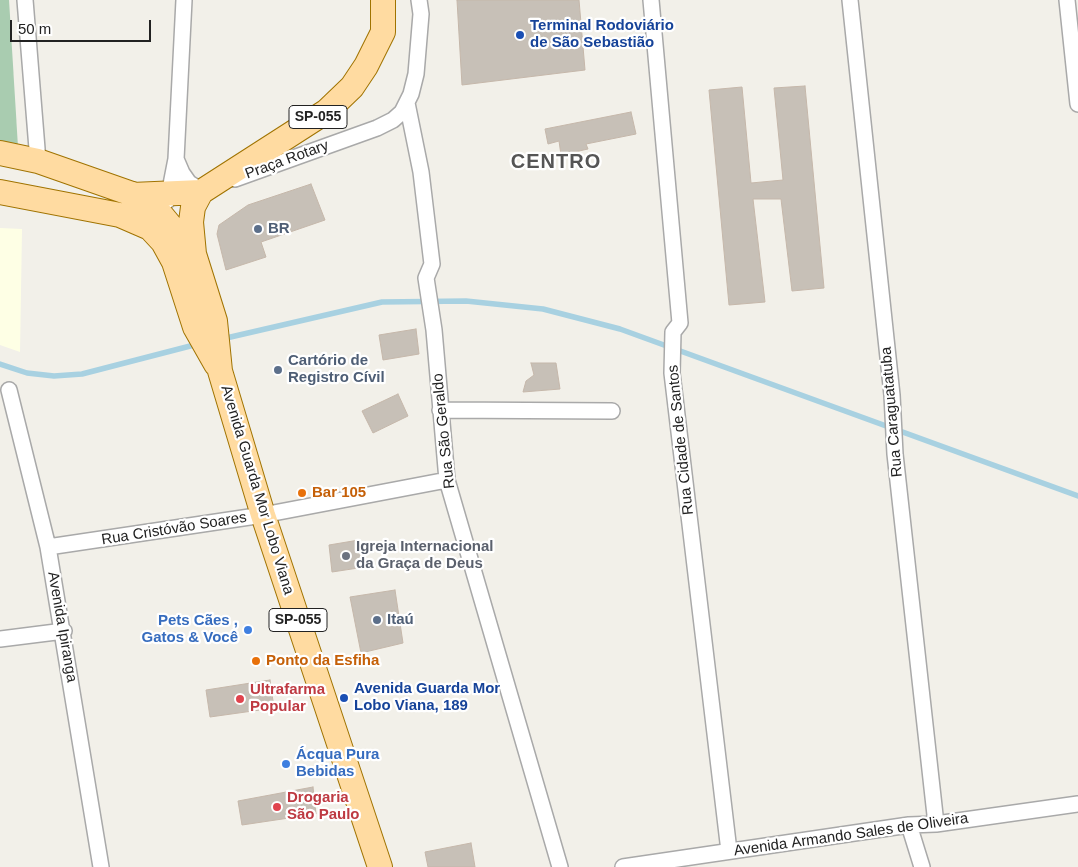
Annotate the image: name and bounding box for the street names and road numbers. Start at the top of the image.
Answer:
road number: SP-055 [289,105,347,128]
street label: Praça Rotary [243,137,331,183]
street label: Rua Caraguatatuba [877,346,907,478]
street label: Rua Cidade de Santos [664,364,698,516]
street label: Rua São Geraldo [429,372,459,490]
street label: Avenida Guarda Mor Lobo Viana [217,383,297,597]
street label: Rua Cristóvão Soares [100,509,248,549]
street label: Avenida Ipiranga [43,570,81,684]
road number: SP-055 [269,608,327,632]
street label: Avenida Armando Sales de Oliveira [733,810,969,860]

